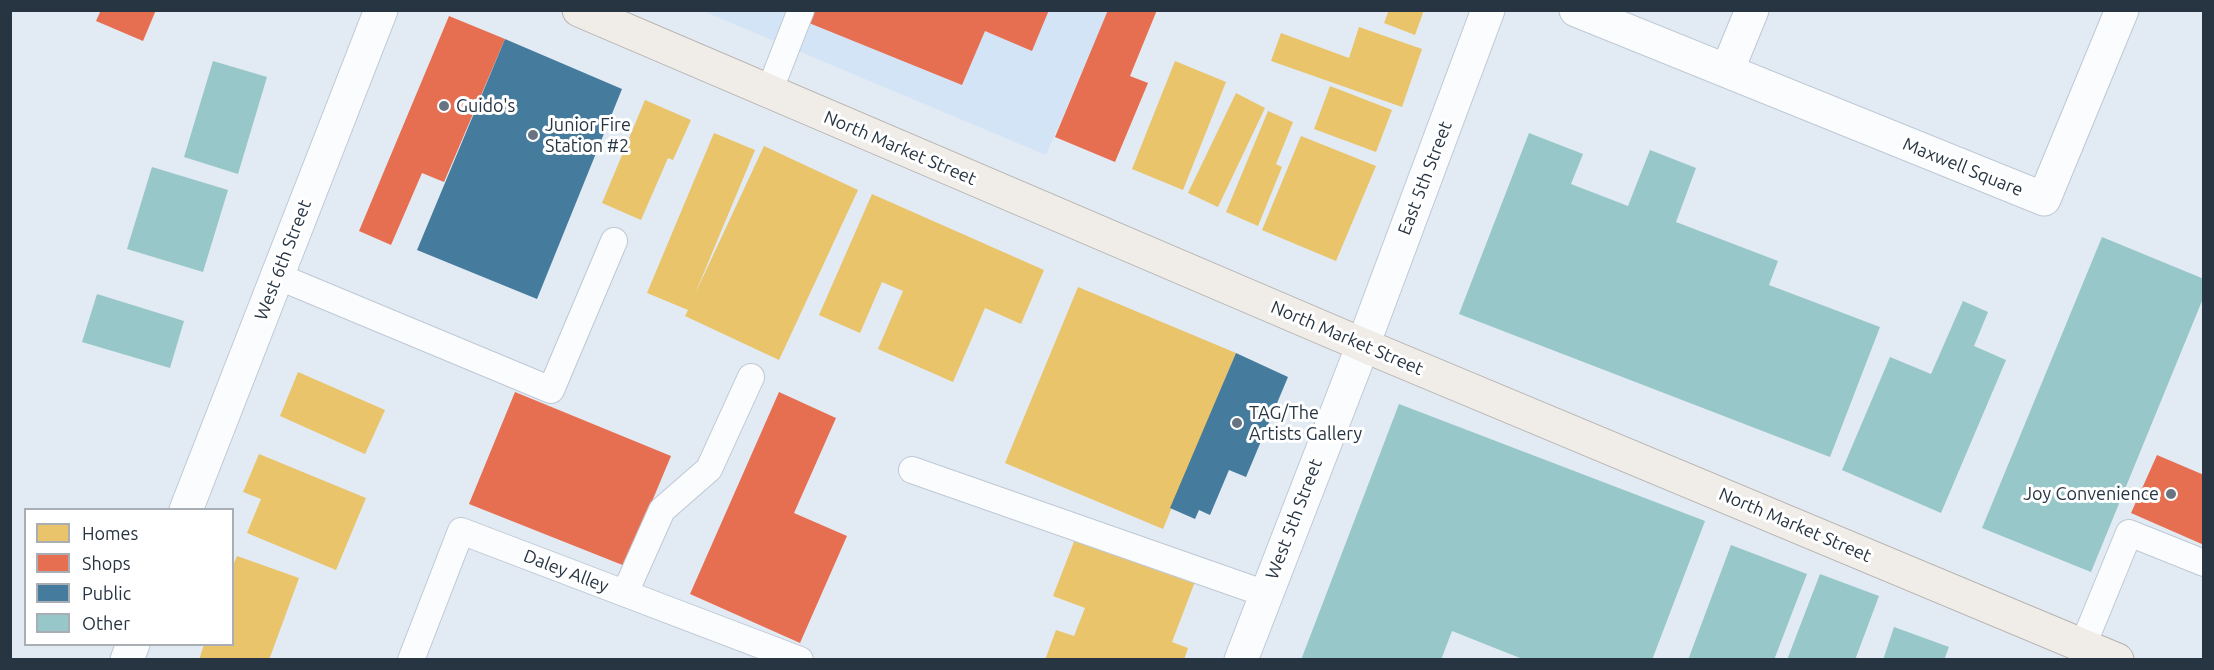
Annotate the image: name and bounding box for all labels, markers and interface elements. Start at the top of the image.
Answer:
place label: Guido's [456,95,515,117]
marker: Guido's [437,99,451,113]
street label: North Market Street [820,106,980,190]
place label: Junior Fire Station #2 [545,114,631,156]
street label: East 5th Street [1393,118,1457,238]
marker: Junior Fire Station #2 [526,128,540,142]
street label: Maxwell Square [1900,133,2026,201]
street label: West 6th Street [250,197,316,323]
street label: North Market Street [1267,296,1427,380]
place label: TAG/The Artists Gallery [1249,402,1362,444]
marker: TAG/The Artists Gallery [1230,416,1244,430]
street label: West 5th Street [1261,456,1327,582]
street label: North Market Street [1715,483,1875,567]
place label: Joy Convenience [2023,483,2159,505]
marker: Joy Convenience [2164,487,2178,501]
legend [24,508,234,646]
text: Homes [82,523,138,543]
street label: Daley Alley [521,545,611,597]
text: Shops [82,553,131,573]
text: Public [82,583,131,603]
text: Other [82,613,130,633]

